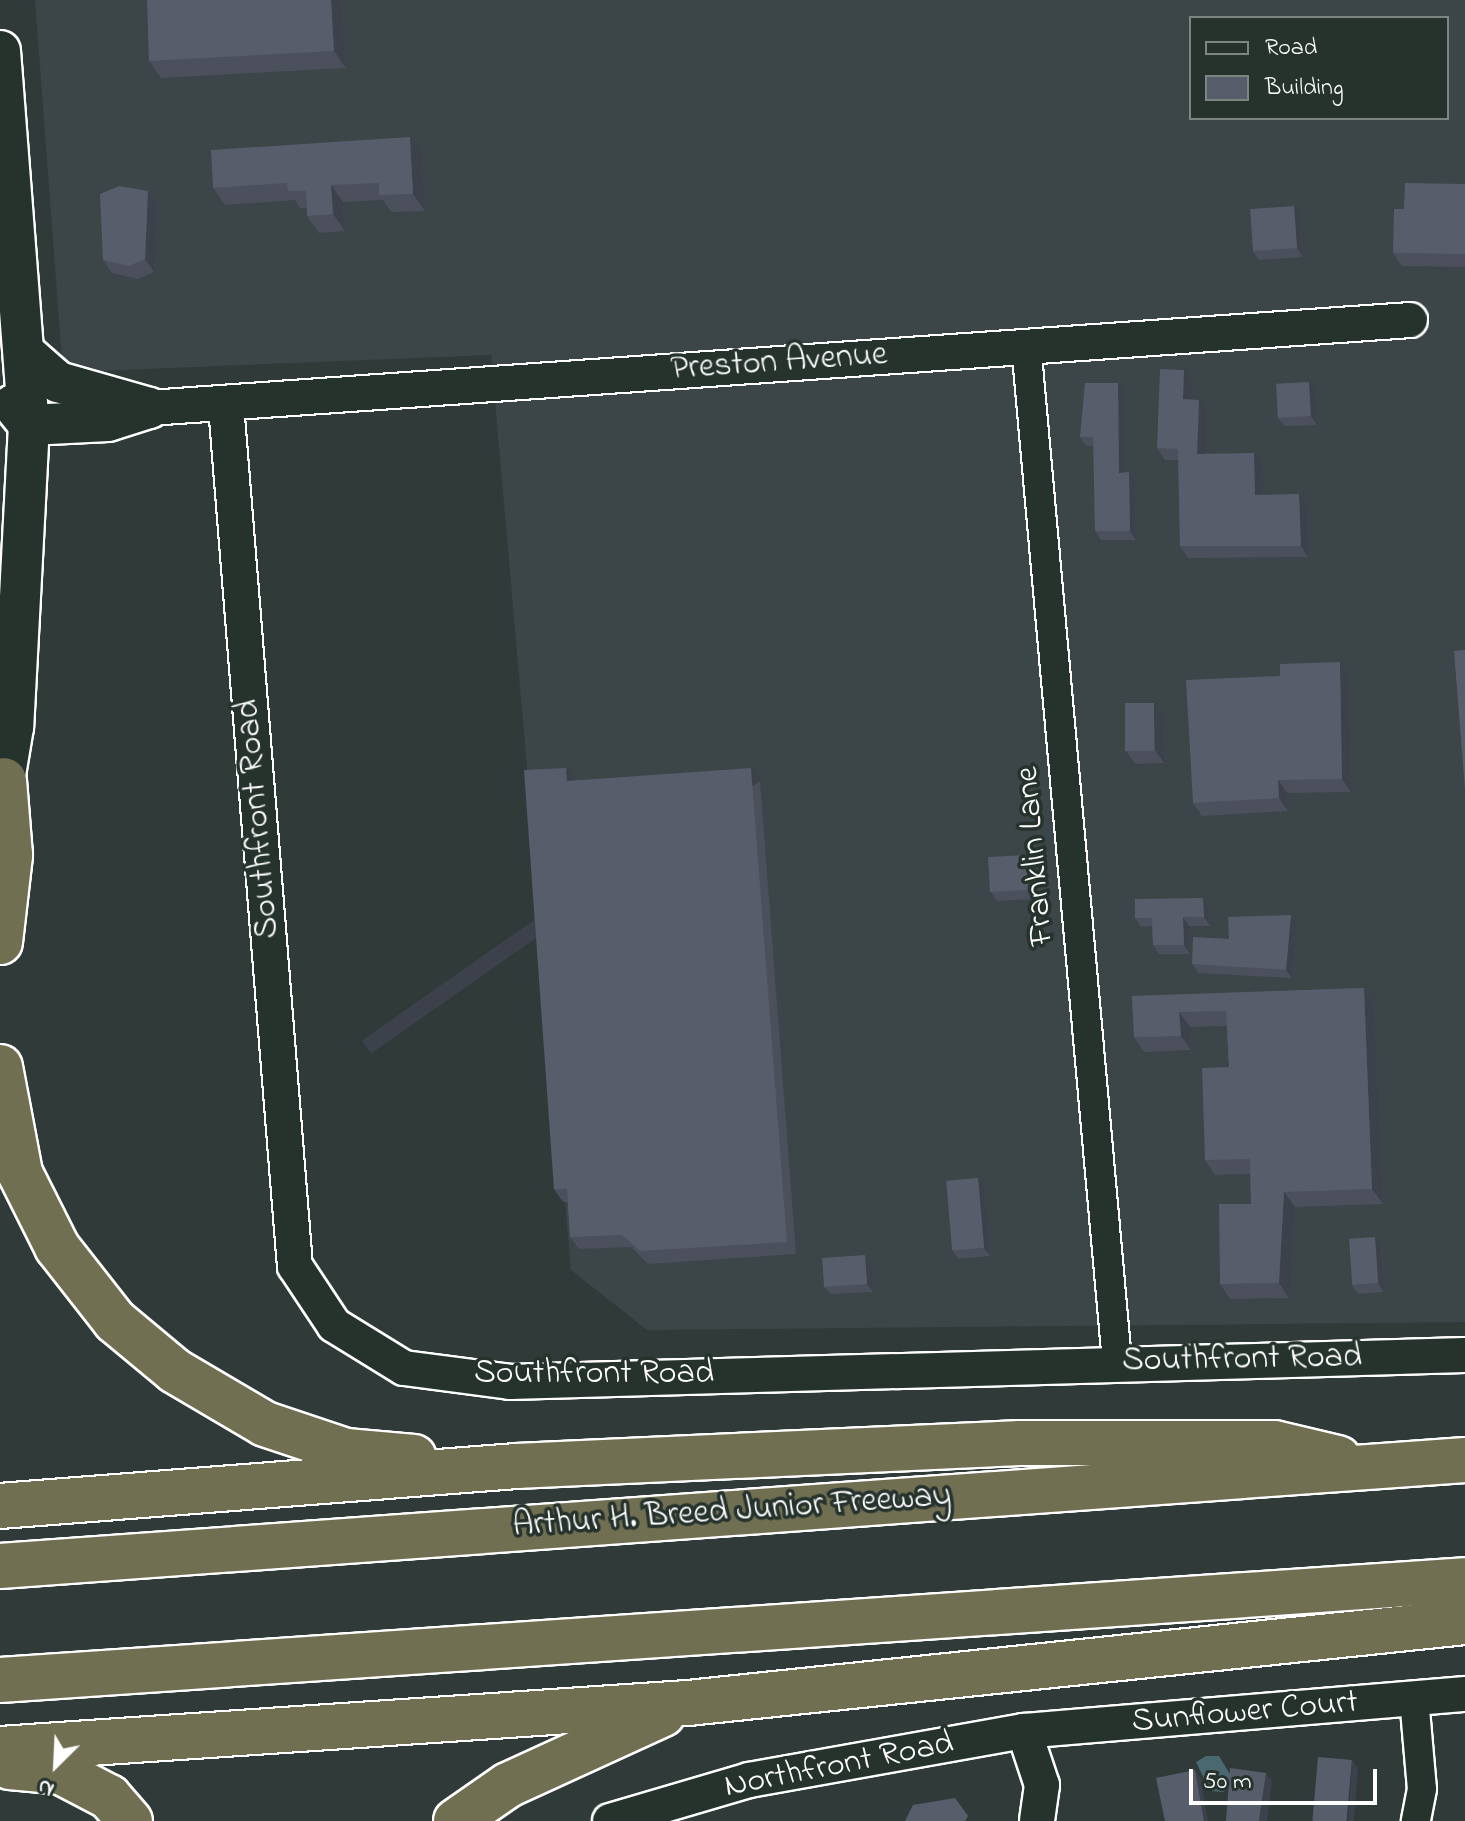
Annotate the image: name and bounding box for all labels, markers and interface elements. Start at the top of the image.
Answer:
legend [1189,16,1449,120]
text: Road [1265,31,1317,66]
text: Building [1265,71,1344,106]
street label: Preston Avenue [669,335,889,391]
street label: Southfront Road [228,698,290,940]
street label: Franklin Lane [1008,765,1064,947]
street label: Southfront Road [1122,1338,1362,1382]
street label: Southfront Road [474,1355,714,1395]
street label: Arthur H. Breed Junior Freeway [511,1476,953,1548]
street label: Sunflower Court [1130,1683,1360,1743]
street label: Northfront Road [721,1724,957,1808]
north arrow [16,1725,96,1805]
scale bar [1193,1753,1381,1803]
text: 50 m [1203,1765,1252,1800]
text: N [33,1769,60,1805]

